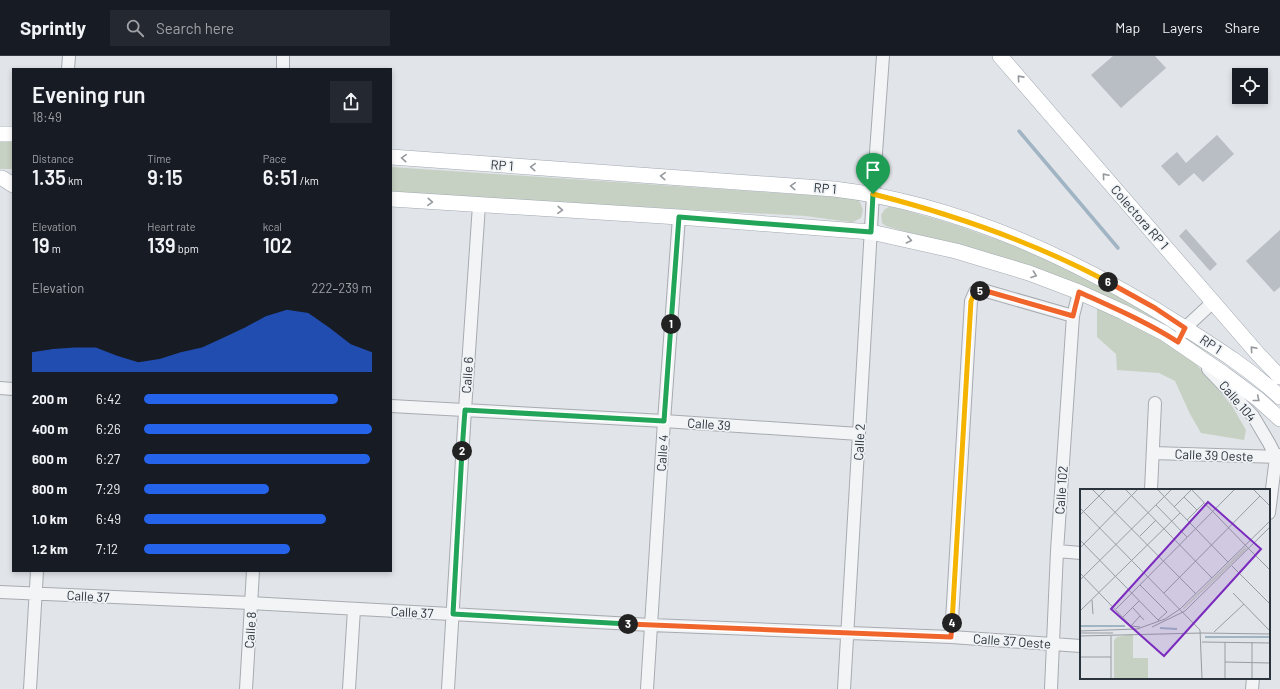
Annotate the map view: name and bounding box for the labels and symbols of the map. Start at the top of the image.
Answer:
one-way arrow [1017,75,1024,82]
one-way arrow [401,153,407,162]
pin [856,153,890,194]
street label: RP 1 [490,156,514,174]
one-way arrow [530,162,536,171]
one-way arrow [660,172,666,181]
one-way arrow [1102,173,1109,180]
street label: RP 1 [813,179,837,197]
one-way arrow [790,181,796,190]
street label: Colectora RP 1 [1108,182,1172,252]
one-way arrow [427,197,433,206]
one-way arrow [557,205,563,214]
one-way arrow [906,236,912,244]
one-way arrow [1030,271,1037,279]
pin: 6 [1098,272,1118,292]
pin: 5 [970,281,990,301]
pin: 1 [661,314,681,334]
street label: RP 1 [1197,331,1225,357]
one-way arrow [1251,346,1258,353]
street label: Calle 6 [458,356,476,394]
street label: Calle 104 [1216,377,1260,425]
one-way arrow [1252,394,1259,401]
street label: Calle 39 [687,415,731,433]
street label: Calle 2 [850,423,868,461]
street label: Calle 4 [653,434,671,472]
pin: 2 [452,441,472,461]
street label: Calle 39 Oeste [1174,446,1254,464]
street label: Calle 102 [1051,465,1071,515]
inset map [1080,489,1270,679]
street label: Calle 37 [66,587,110,605]
street label: Calle 37 [390,603,434,621]
street label: Calle 8 [241,611,259,649]
pin: 4 [942,613,962,633]
pin: 3 [618,614,638,634]
street label: Calle 37 Oeste [973,630,1052,652]

